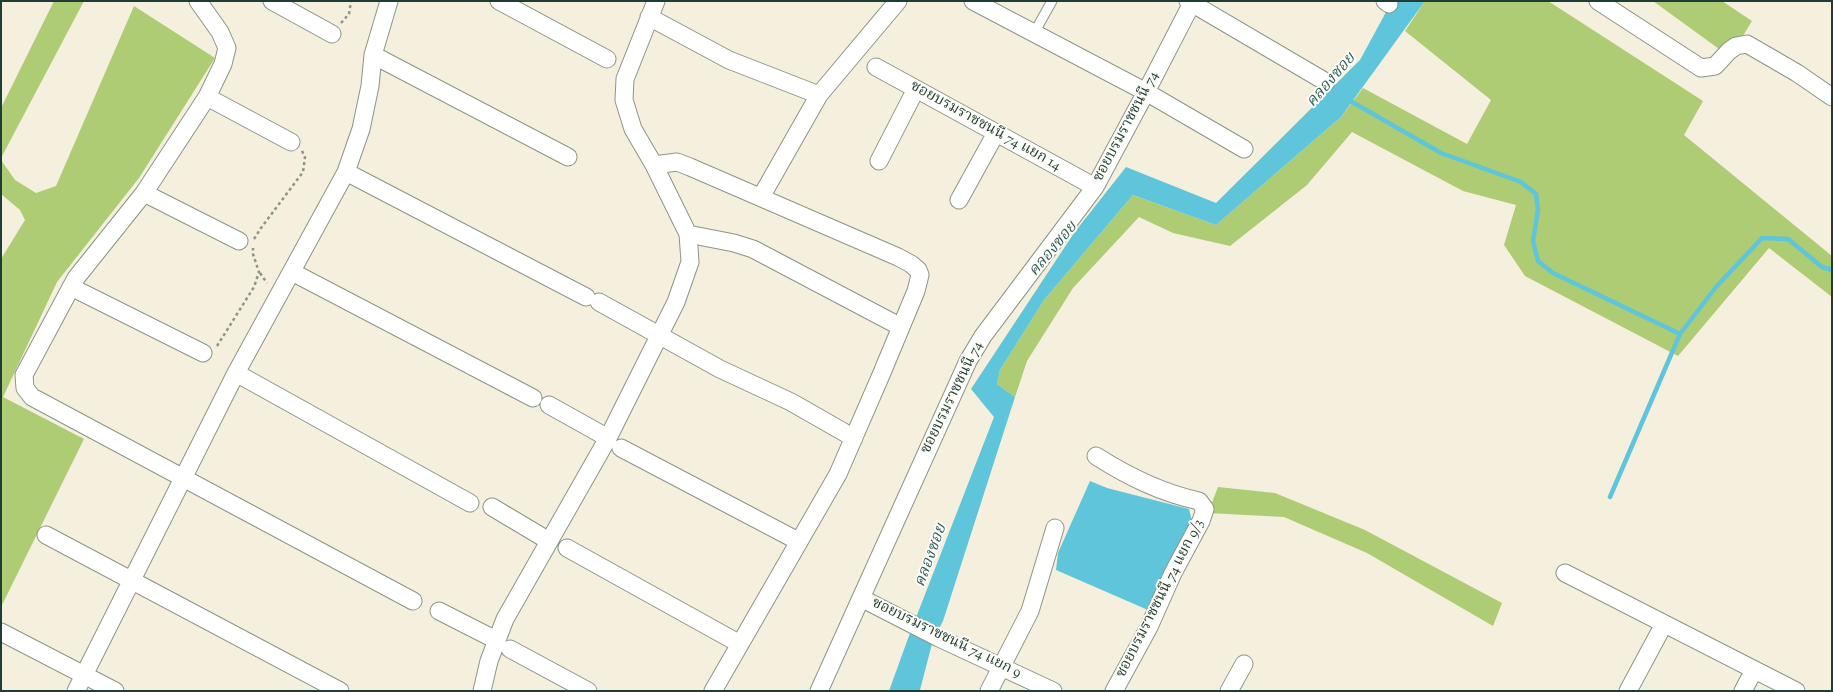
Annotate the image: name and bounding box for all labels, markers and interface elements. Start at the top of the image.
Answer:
water label: คลองซอย [1303,50,1361,112]
street label: ซอยบรมราชชนนี 74 [1090,69,1164,185]
street label: ซอยบรมราชชนนี 74 แยก 14 [906,78,1064,176]
water label: คลองซอย [1026,219,1082,281]
street label: ซอยบรมราชชนนี 74 [918,339,988,457]
street label: ซอยบรมราชชนนี 74 แยก 9/3 [1113,517,1209,681]
water label: คลองซอย [912,522,952,590]
street label: ซอยบรมราชชนนี 74 แยก 9 [868,595,1024,683]

